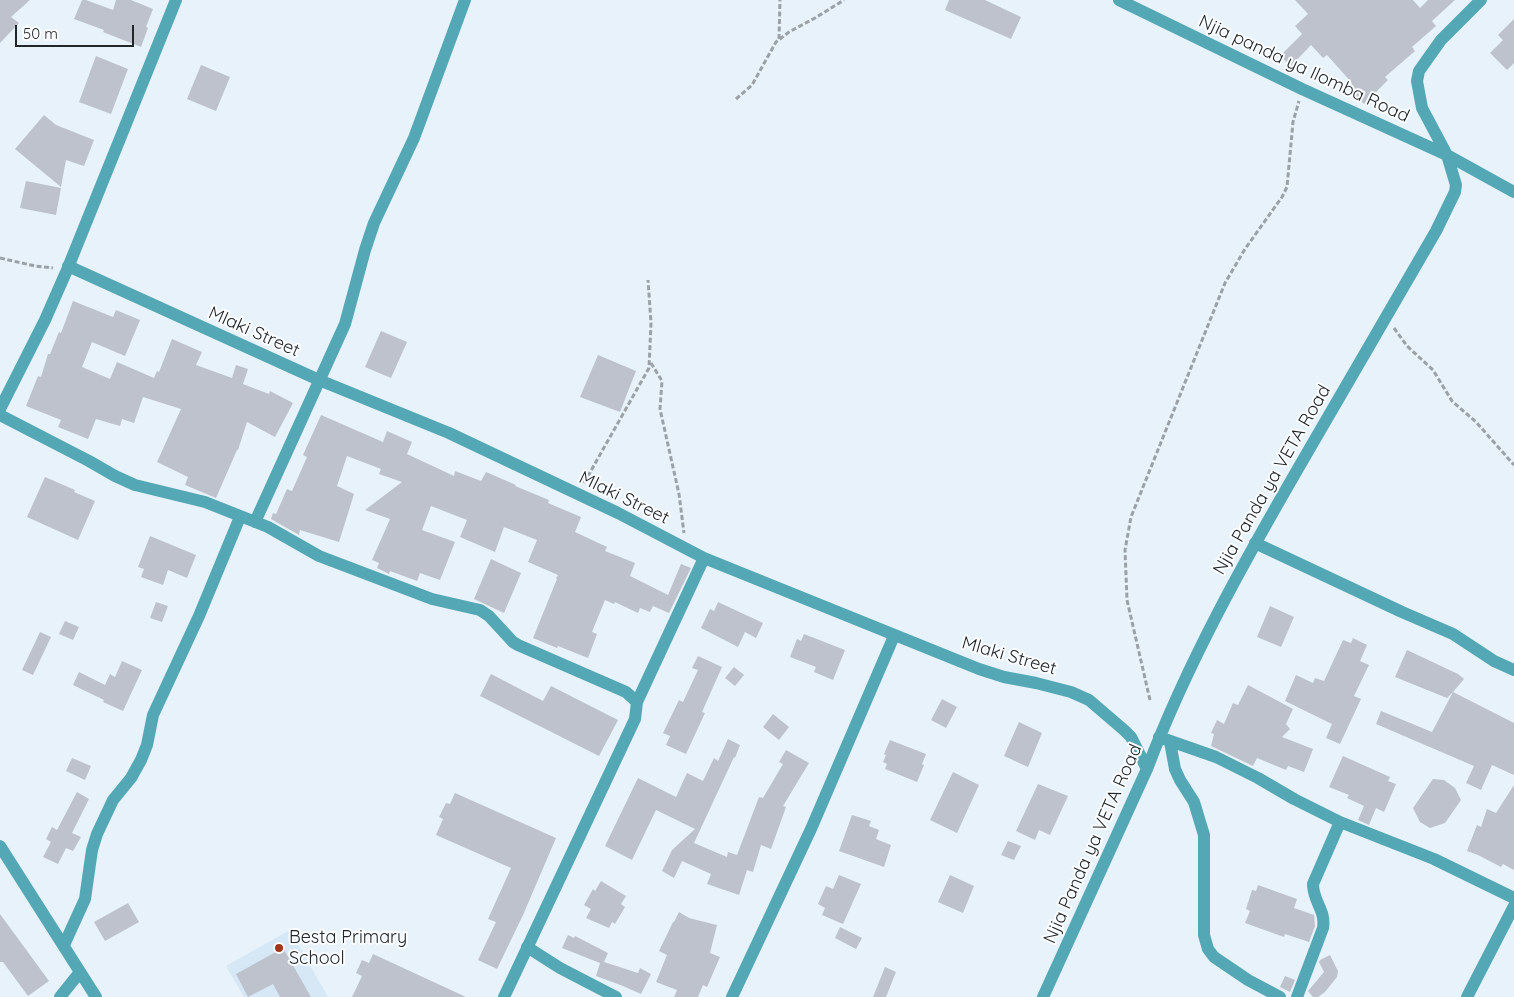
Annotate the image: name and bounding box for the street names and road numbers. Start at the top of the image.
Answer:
street label: Njia panda ya Ilomba Road [1195,11,1413,127]
street label: Mlaki Street [205,302,303,362]
street label: Njia Panda ya VETA Road [1209,381,1335,579]
street label: Mlaki Street [575,467,673,529]
street label: Mlaki Street [959,632,1059,680]
street label: Njia Panda ya VETA Road [1039,741,1147,947]

